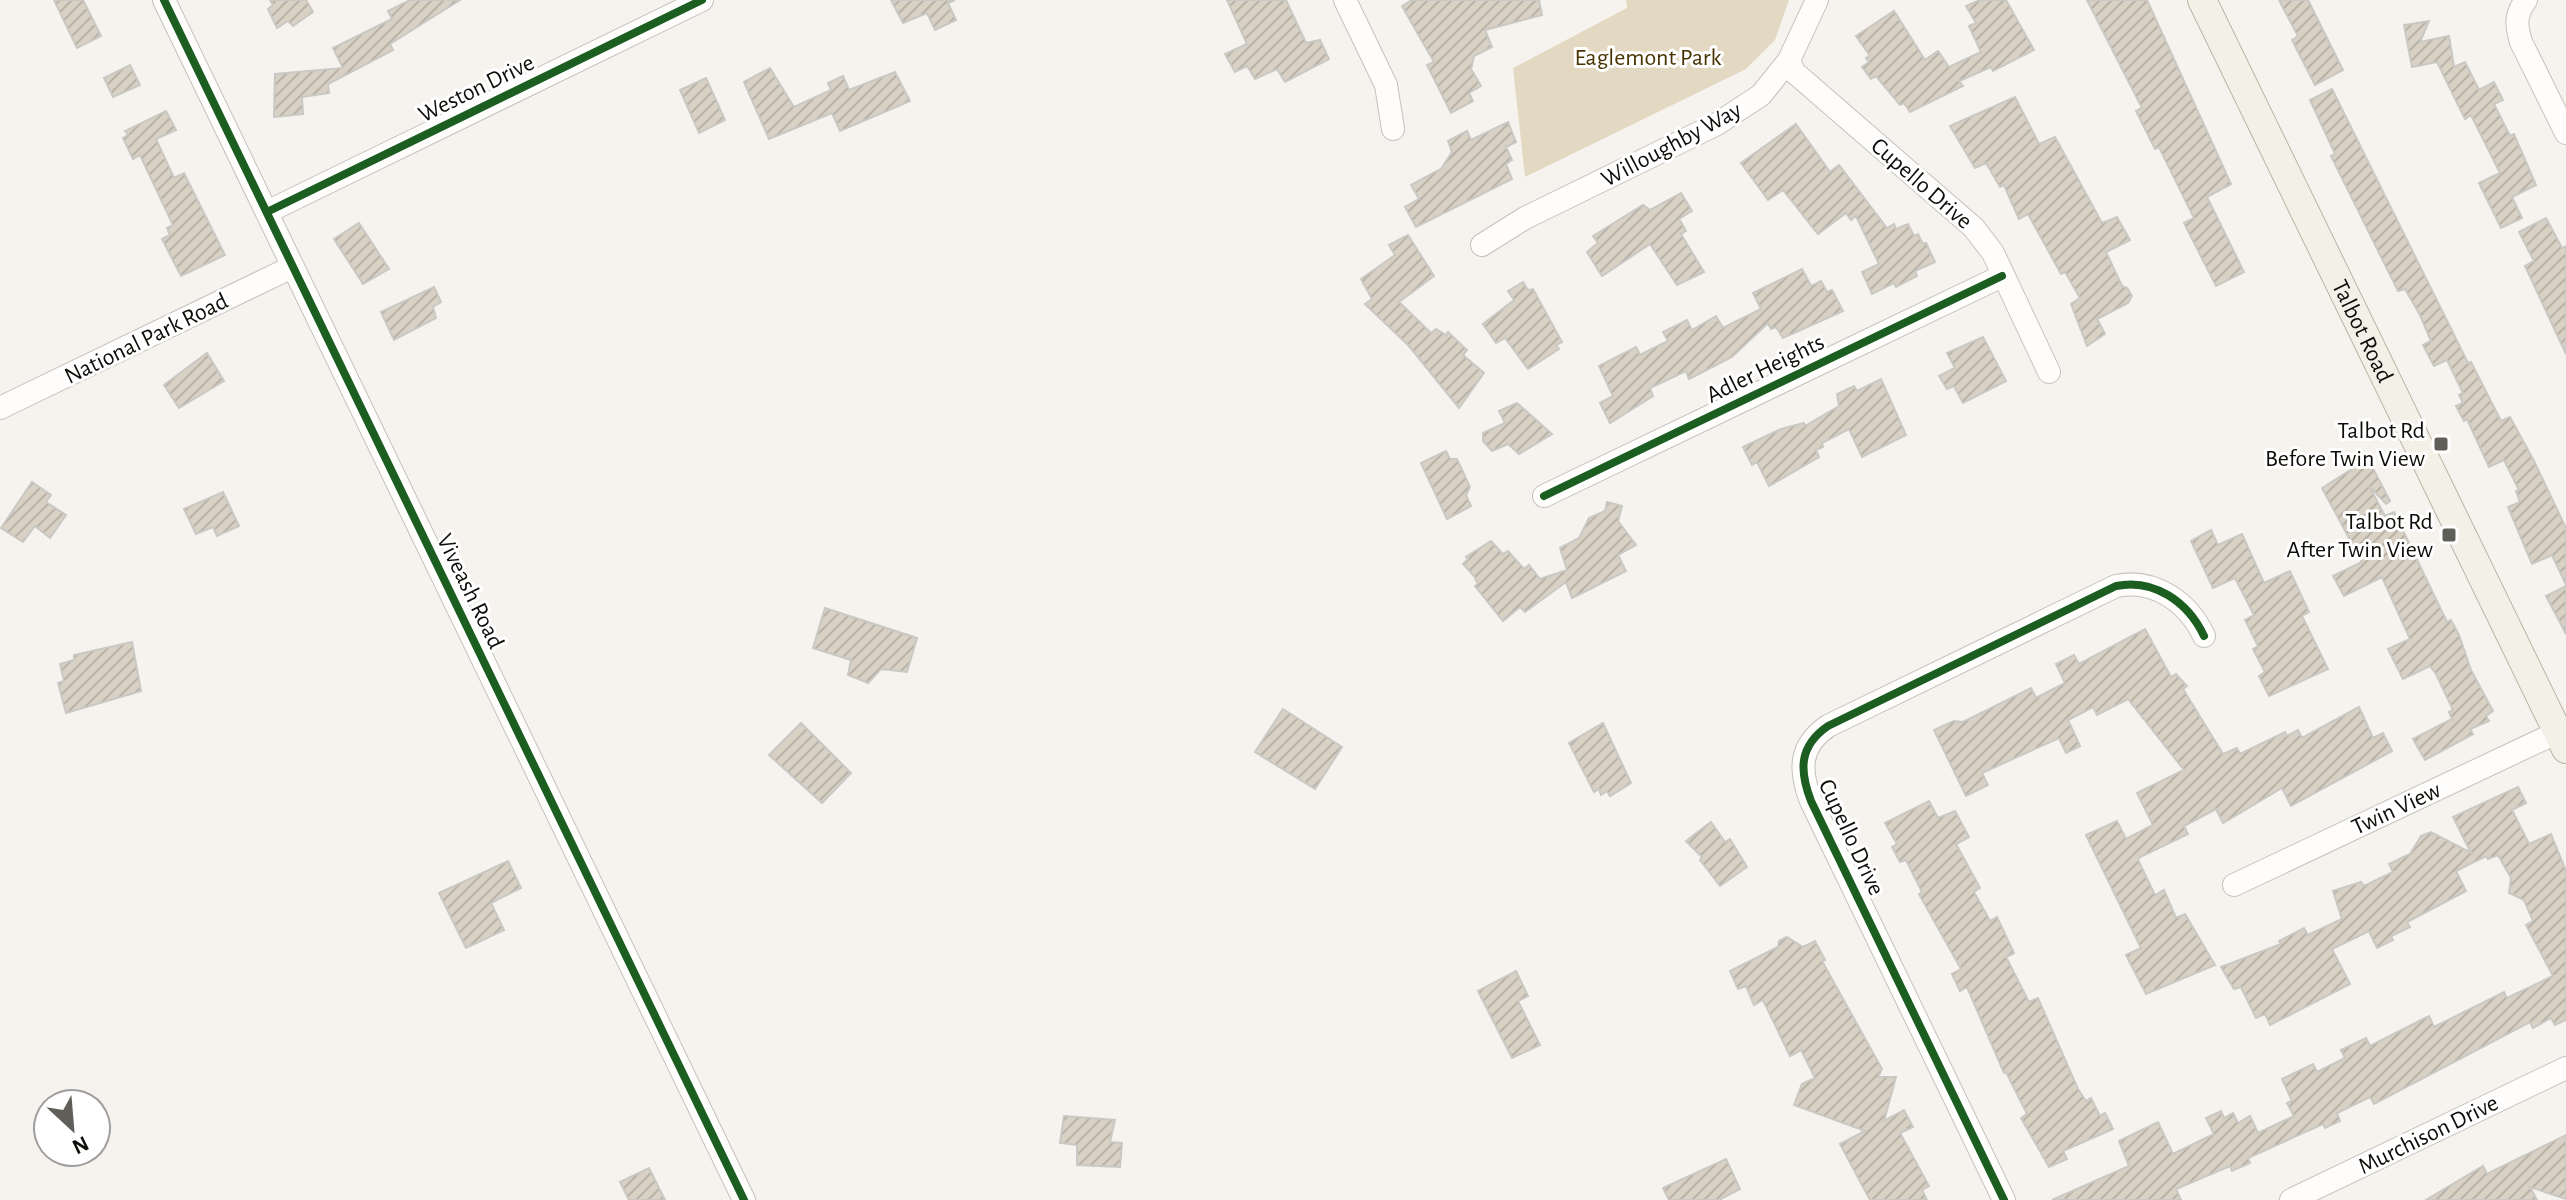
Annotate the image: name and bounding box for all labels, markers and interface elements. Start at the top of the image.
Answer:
park label: Eaglemont Park [1574,46,1722,70]
street label: Weston Drive [415,51,538,127]
street label: Willoughby Way [1598,98,1745,192]
street label: Cupello Drive [1866,134,1976,234]
street label: Talbot Road [2327,276,2397,386]
street label: National Park Road [61,289,232,389]
street label: Adler Heights [1703,330,1828,408]
place label: Talbot Rd Before Twin View [2265,419,2425,471]
marker: Talbot Rd Before Twin View [2432,435,2450,453]
place label: Talbot Rd After Twin View [2286,510,2433,562]
marker: Talbot Rd After Twin View [2440,526,2458,544]
street label: Viveash Road [432,530,508,653]
street label: Cupello Drive [1814,776,1888,899]
street label: Twin View [2348,778,2445,840]
north arrow [32,1088,112,1168]
street label: Murchison Drive [2355,1091,2502,1179]
text: N [69,1132,92,1158]

